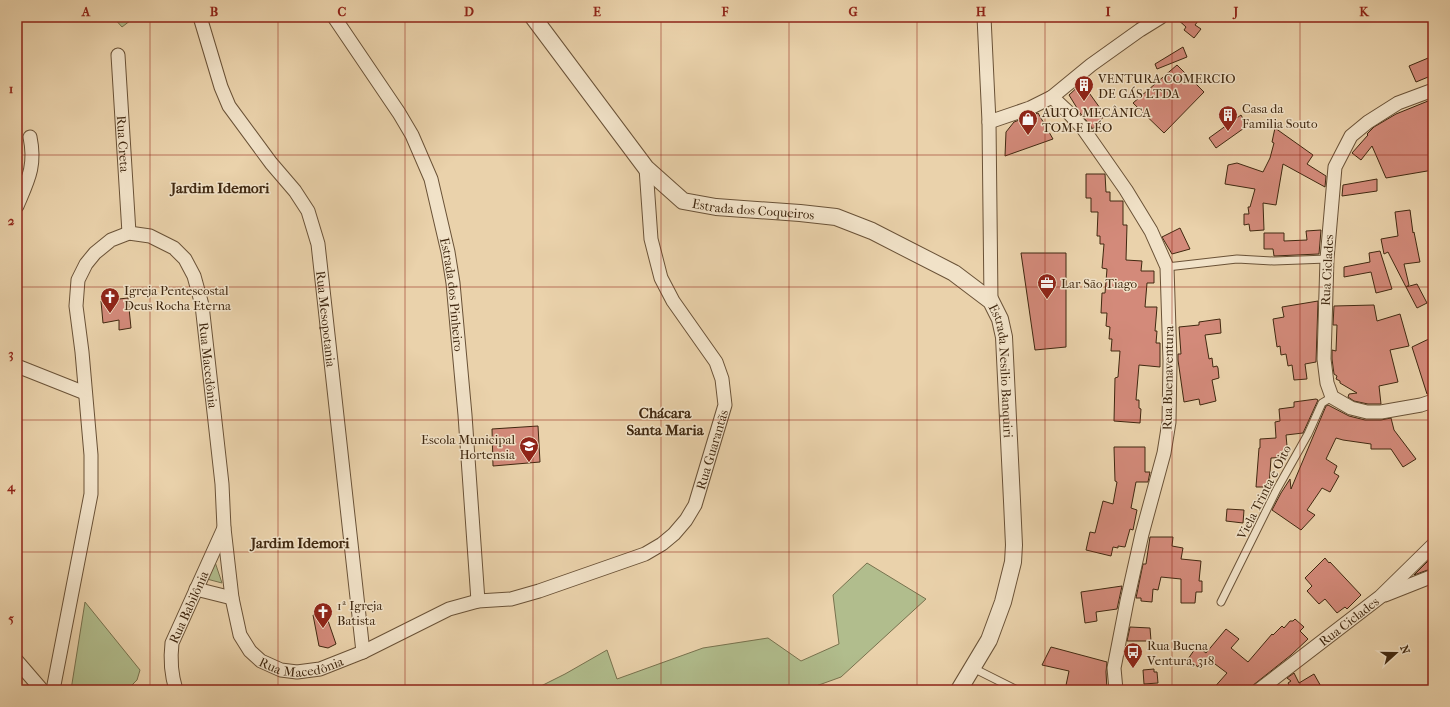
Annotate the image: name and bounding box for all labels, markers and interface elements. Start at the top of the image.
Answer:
text: A [81,4,91,19]
text: B [210,4,219,19]
text: C [338,4,347,19]
text: D [464,4,474,19]
text: E [593,4,601,19]
text: F [721,4,729,19]
text: G [848,4,858,19]
text: H [976,4,987,19]
text: I [1105,4,1111,19]
text: J [1232,4,1239,20]
text: K [1359,4,1370,19]
place label: VENTURA COMERCIO DE GÁS LTDA [1097,71,1236,101]
building icon: VENTURA COMERCIO DE GÁS LTDA [1073,74,1095,102]
text: 1 [9,81,14,96]
place label: Casa da Familia Souto [1242,101,1318,131]
building icon: Casa da Familia Souto [1217,104,1239,132]
place label: AUTO MECÂNICA TOM E LÉO [1041,105,1152,135]
shop icon: AUTO MECÂNICA TOM E LÉO [1017,108,1039,136]
street label: Rua Creta [114,115,133,174]
district label: Jardim Idemori [169,179,270,197]
street label: Estrada dos Coqueiros [691,195,815,222]
text: 2 [8,213,15,228]
street label: Rua Ciclades [1318,234,1336,306]
street label: Estrada dos Pinheiro [437,236,467,353]
street label: Rua Mesopotania [313,270,339,369]
office icon: Lar São Tiago [1036,272,1058,300]
place label: Lar São Tiago [1061,276,1138,291]
place label: Igreja Pentescostal Deus Rocha Eterna [124,283,232,313]
church icon: Igreja Pentescostal Deus Rocha Eterna [99,286,121,314]
street label: Estrada Nesilio Banquiri [986,301,1016,438]
street label: Rua Macedônia [196,321,221,410]
street label: Rua Buenaventura [1160,325,1176,430]
text: 3 [8,346,14,362]
district label: Chácara Santa Maria [626,404,705,439]
street label: Rua Guarantãs [693,408,731,491]
place label: Escola Municipal Hortensia [421,432,516,462]
school or university icon: Escola Municipal Hortensia [518,435,540,463]
street label: Viela Trinta e Oito [1233,442,1294,542]
text: 4 [6,479,16,495]
district label: Jardim Idemori [249,534,350,552]
street label: Rua Babilônia [165,568,212,646]
street label: Rua Ciclades [1316,593,1382,649]
place label: 1ª Igreja Batista [337,598,383,628]
church icon: 1ª Igreja Batista [312,601,334,629]
text: 5 [8,611,14,626]
north arrow [1376,633,1416,673]
place label: Rua Buena Ventura, 318 [1146,638,1214,668]
bus stop icon: Rua Buena Ventura, 318 [1122,641,1144,669]
text: N [1397,643,1413,656]
street label: Rua Macedônia [257,653,346,680]

